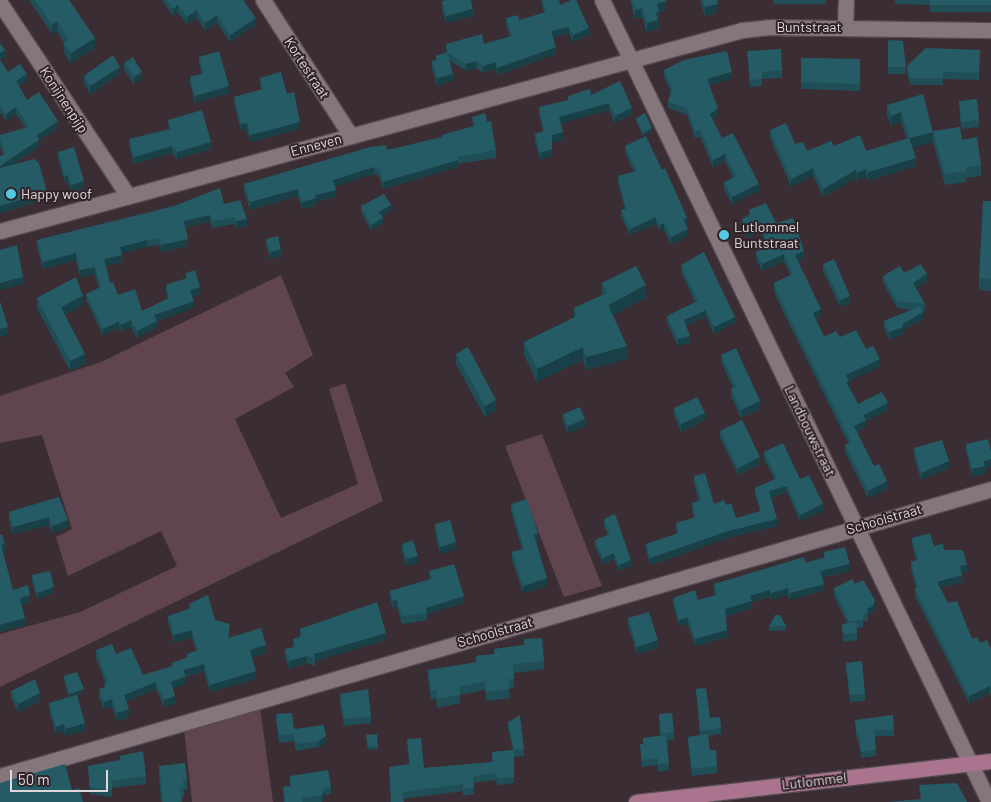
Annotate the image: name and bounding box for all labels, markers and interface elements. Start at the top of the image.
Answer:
street label: Buntstraat [777,19,841,35]
street label: Kortestraat [281,34,333,102]
street label: Konijnenpijp [36,64,92,136]
street label: Enneven [289,130,343,160]
place label: Happy woof [21,186,92,202]
marker: Happy woof [5,188,17,200]
place label: Lutlommel Buntstraat [734,219,799,252]
marker: Lutlommel Buntstraat [718,229,730,241]
street label: Landbouwstraat [781,383,839,479]
street label: Schoolstraat [844,500,924,538]
street label: Schoolstraat [455,613,535,651]
scale bar [12,760,110,792]
street label: Lutlommel [781,769,847,793]
text: 50 m [18,770,50,788]

